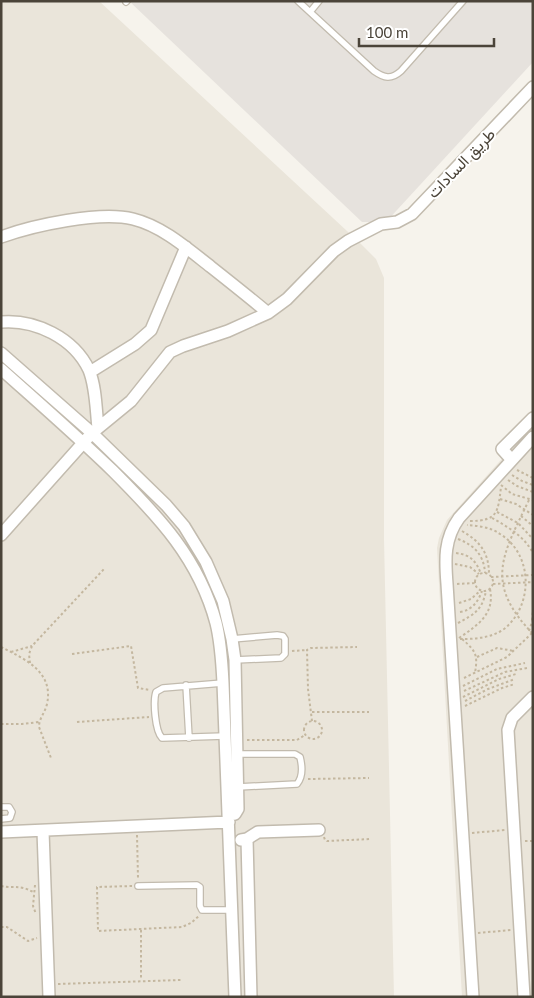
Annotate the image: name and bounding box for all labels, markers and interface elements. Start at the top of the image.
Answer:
scale bar [359,15,494,47]
text: 100 m [366,23,408,41]
street label: طريق السادات [423,124,500,203]

